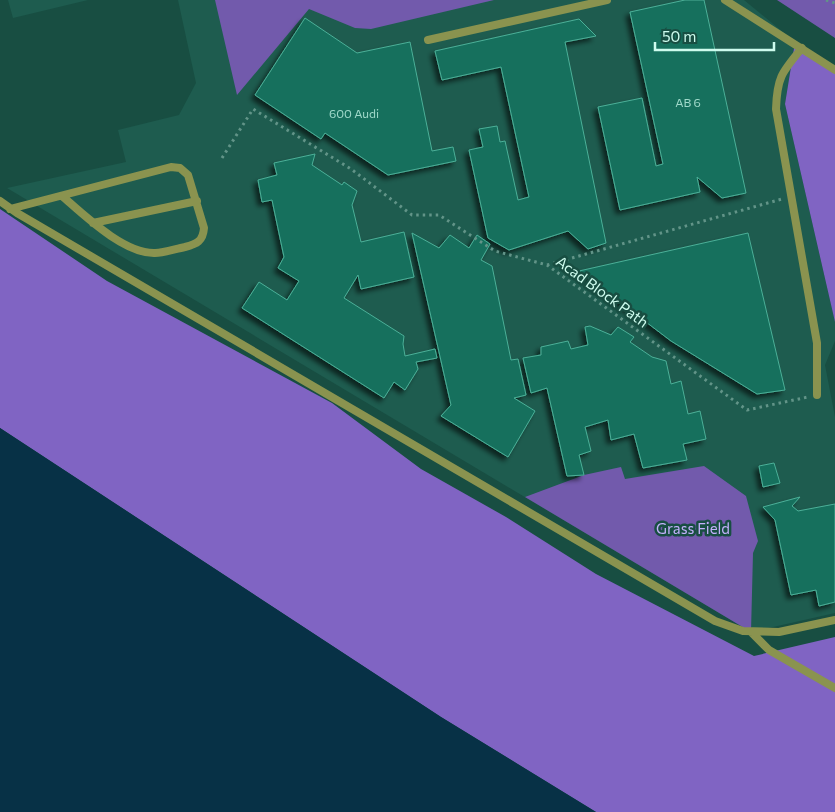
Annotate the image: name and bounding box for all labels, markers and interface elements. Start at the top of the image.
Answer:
scale bar [655,20,774,52]
text: 50 m [662,27,696,45]
house number: AB 6 [675,95,701,109]
house number: 600 Audi [329,106,379,120]
street label: Acad Block Path [553,252,652,331]
park label: Grass Field [656,519,730,537]

